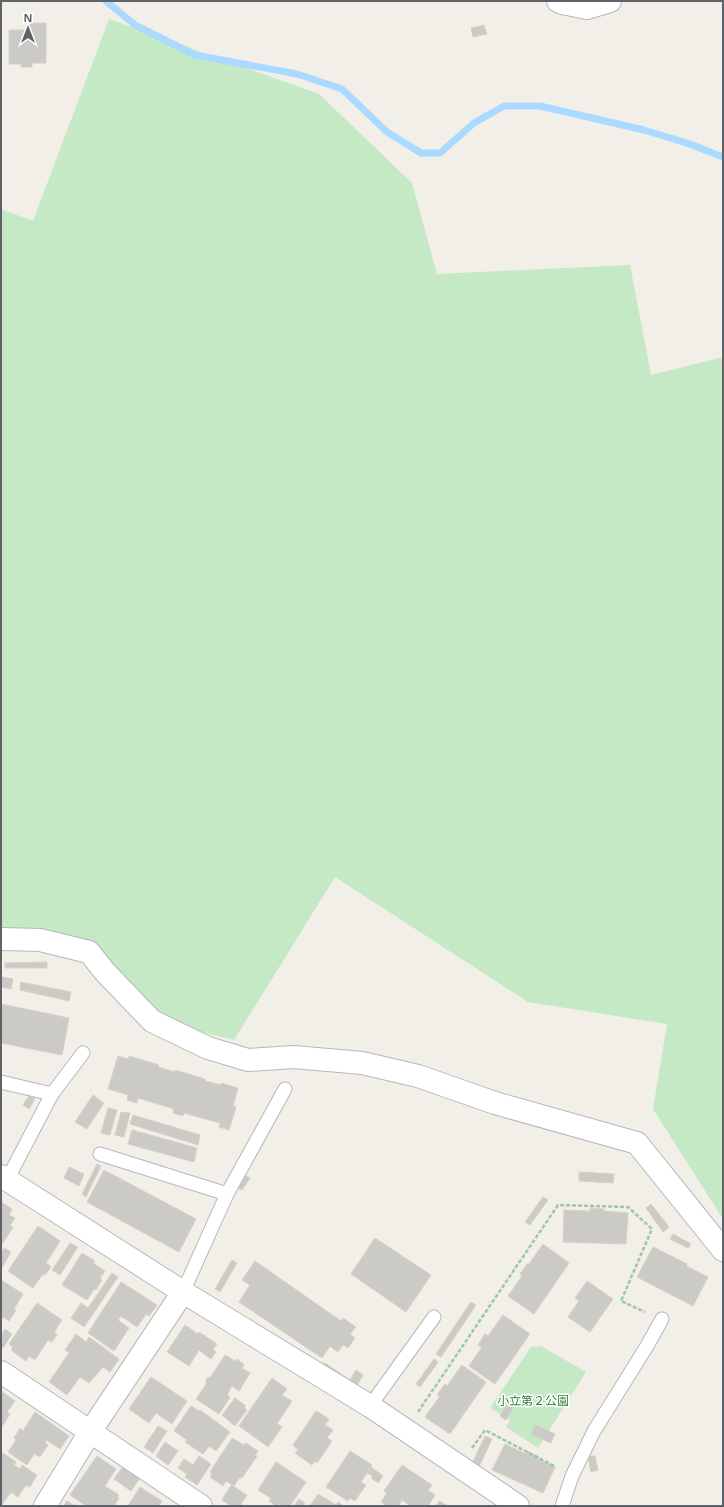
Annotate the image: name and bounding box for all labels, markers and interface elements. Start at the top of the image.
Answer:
north arrow [8,8,48,48]
text: N [24,10,32,25]
park label: 小立第２公園 [497,1392,569,1409]

